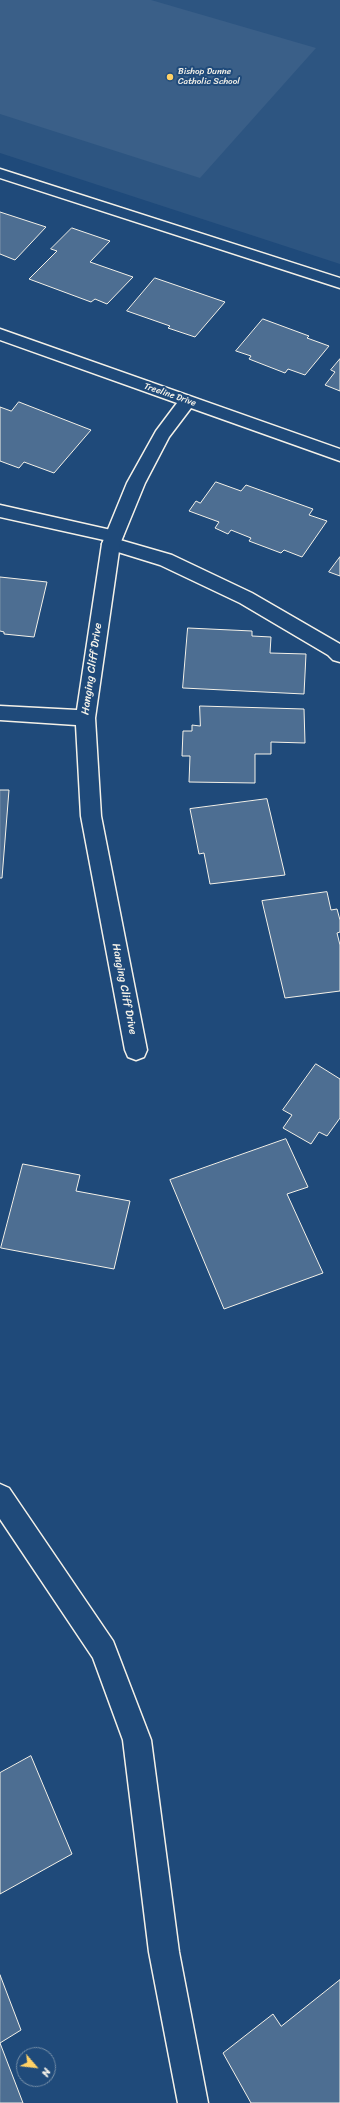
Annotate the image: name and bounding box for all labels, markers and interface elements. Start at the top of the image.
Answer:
place label: Bishop Dunne Catholic School [178,67,240,88]
marker: Bishop Dunne Catholic School [165,72,175,82]
street label: Treeline Drive [143,381,197,409]
street label: Hanging Cliff Drive [79,622,105,716]
street label: Hanging Cliff Drive [109,942,139,1036]
north arrow [16,2047,56,2087]
text: N [36,2065,56,2080]

